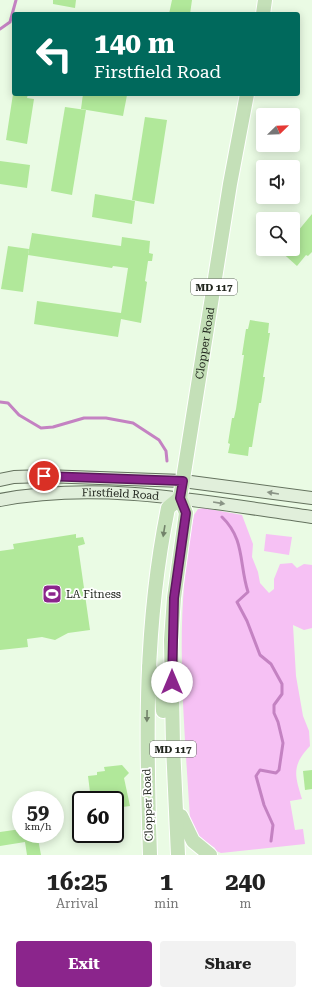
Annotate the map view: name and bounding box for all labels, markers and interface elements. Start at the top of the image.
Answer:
text: 140 m [94,27,175,60]
icon: left [28,28,80,80]
text: Firstfield Road [94,61,221,82]
north arrow [256,108,300,152]
map controls [256,108,300,256]
button: sound [256,160,300,204]
button: search [256,212,300,256]
road number: MD 117 [191,279,237,295]
street label: Clopper Road [192,306,217,380]
pin [27,459,61,493]
icon: arrive [33,465,55,487]
street label: Firstfield Road [82,486,160,502]
one-way arrow [267,490,280,496]
one-way arrow [213,500,225,506]
one-way arrow [161,524,167,537]
sports icon: LA Fitness [41,583,63,605]
place label: LA Fitness [66,588,121,601]
position arrow [151,661,193,703]
one-way arrow [144,710,150,723]
road number: MD 117 [150,741,196,757]
street label: Clopper Road [140,768,156,842]
speed limit sign: 60 [72,791,124,843]
text: 59 [27,800,49,824]
text: km/h [25,821,51,832]
text: 16:25 [47,868,108,896]
text: 1 [160,868,173,896]
text: 240 [225,868,266,896]
text: Arrival [56,896,98,911]
text: min [154,896,179,911]
text: m [239,896,251,911]
button: Exit [16,941,152,987]
button: Share [160,941,296,987]

